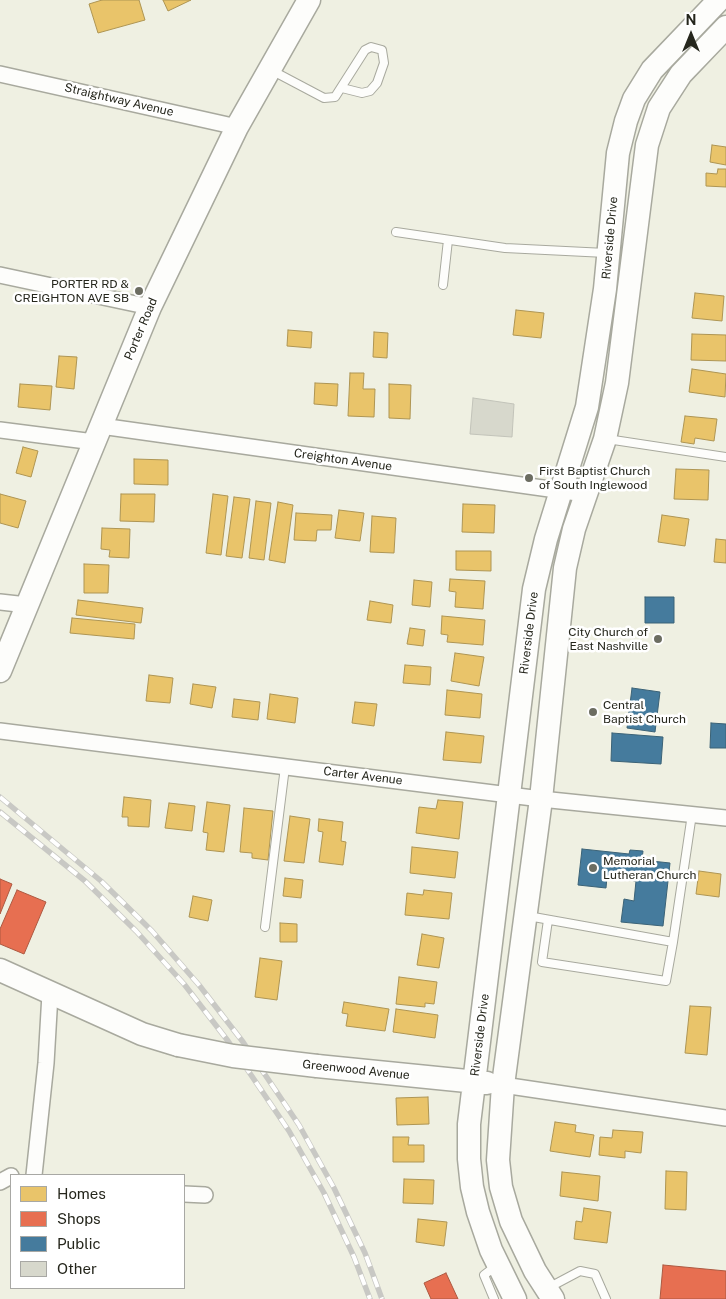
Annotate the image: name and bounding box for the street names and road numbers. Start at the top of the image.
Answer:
street label: Straightway Avenue [63,80,175,120]
street label: Riverside Drive [599,196,621,280]
street label: Porter Road [121,296,161,362]
street label: Creighton Avenue [293,446,393,474]
street label: Riverside Drive [517,591,541,675]
street label: Carter Avenue [323,764,403,788]
street label: Riverside Drive [468,993,492,1077]
street label: Greenwood Avenue [302,1057,410,1083]

